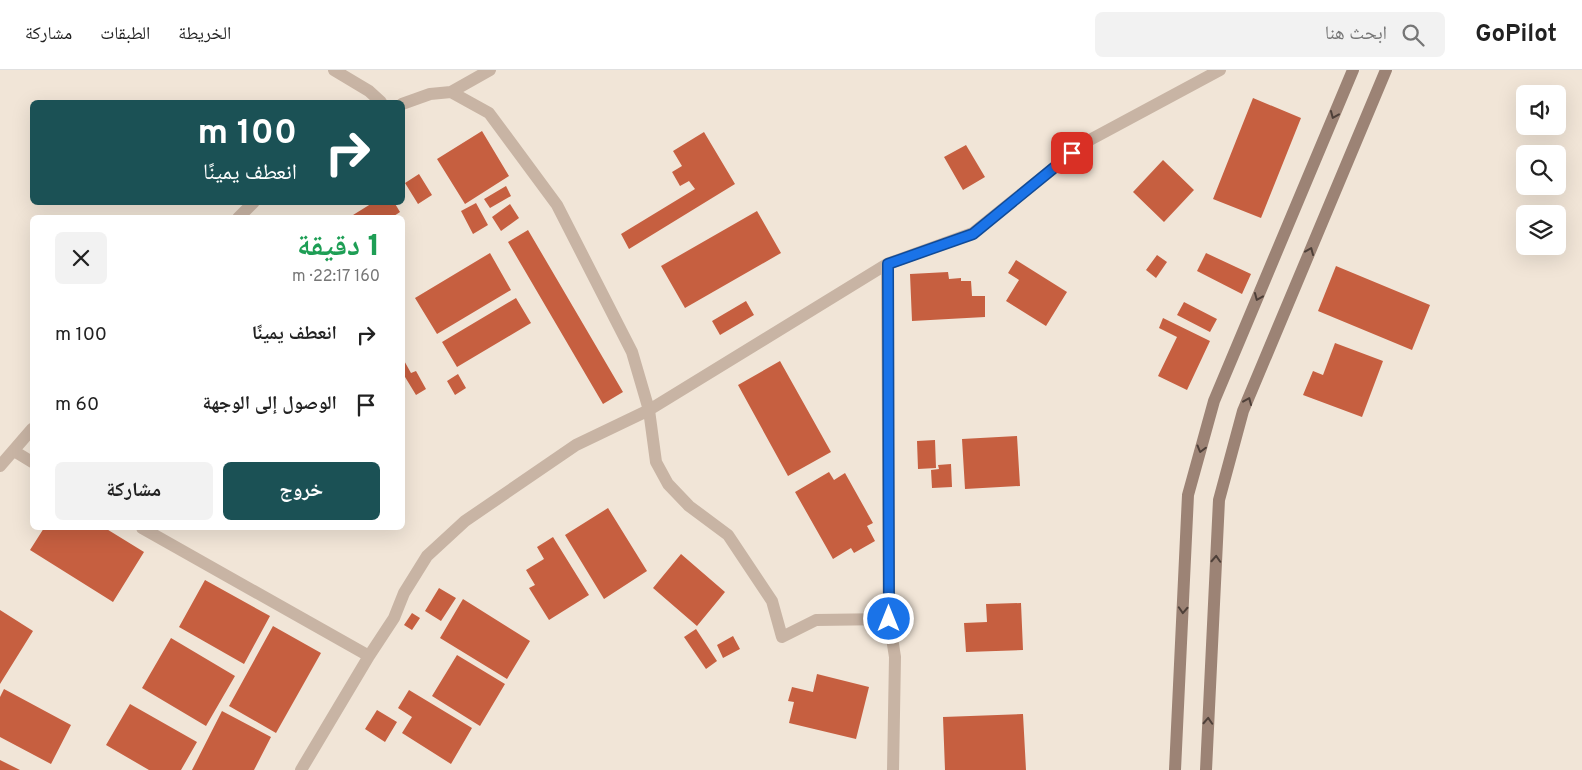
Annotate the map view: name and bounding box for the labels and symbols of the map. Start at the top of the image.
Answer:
one-way arrow [1330,110,1340,119]
pin [1051,132,1093,174]
one-way arrow [1304,247,1315,256]
one-way arrow [1253,292,1264,301]
one-way arrow [1241,397,1252,406]
one-way arrow [1196,445,1207,454]
one-way arrow [1211,555,1222,563]
position arrow [862,592,914,644]
one-way arrow [1178,606,1188,614]
one-way arrow [1203,717,1214,725]

